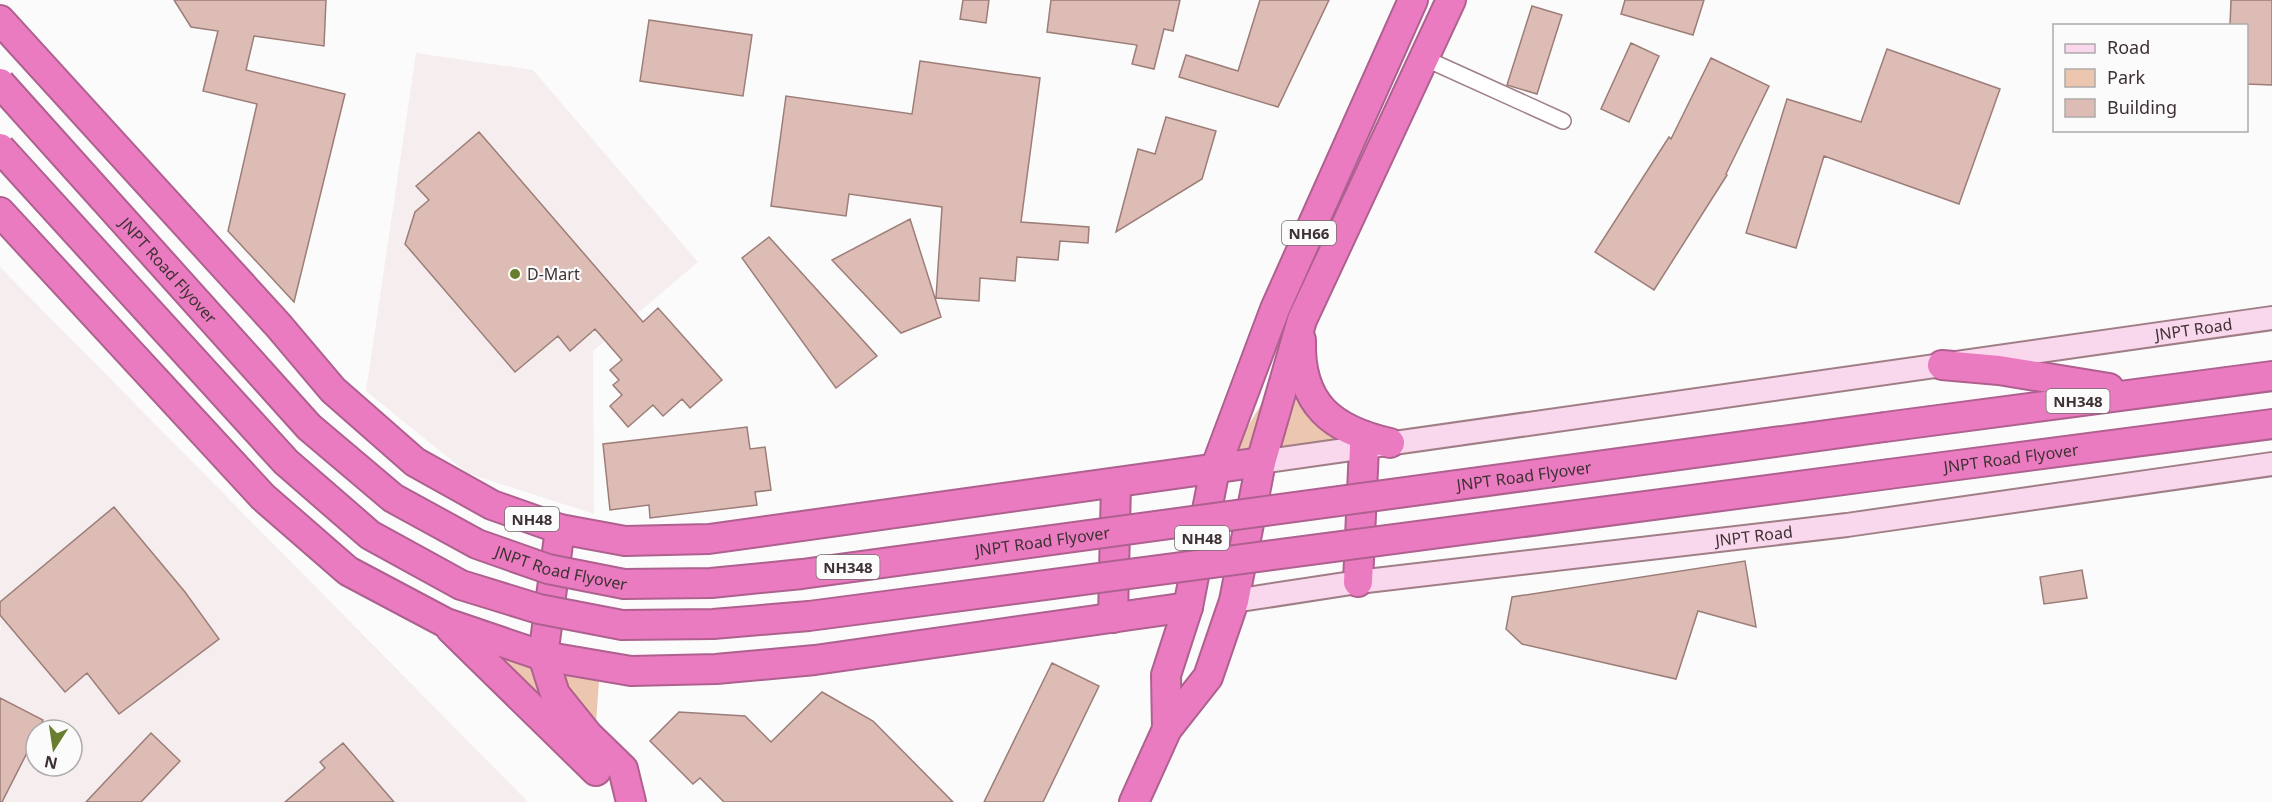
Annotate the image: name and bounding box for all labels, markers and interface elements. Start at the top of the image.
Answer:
legend [2053,24,2248,132]
text: Road [2107,35,2150,59]
text: Park [2107,65,2145,89]
text: Building [2107,95,2177,119]
street label: JNPT Road Flyover [114,211,222,329]
road number: NH66 [1282,221,1336,245]
place label: D-Mart [527,263,580,285]
marker: D-Mart [508,267,522,281]
street label: JNPT Road [2152,313,2234,346]
road number: NH348 [2046,389,2110,413]
street label: JNPT Road Flyover [1940,438,2080,478]
street label: JNPT Road Flyover [1453,456,1593,496]
road number: NH48 [505,507,559,531]
street label: JNPT Road [1712,520,1794,552]
street label: JNPT Road Flyover [972,521,1112,562]
road number: NH48 [1175,526,1229,550]
street label: JNPT Road Flyover [490,540,629,595]
road number: NH348 [816,555,880,579]
north arrow [24,718,84,778]
text: N [42,751,60,775]

